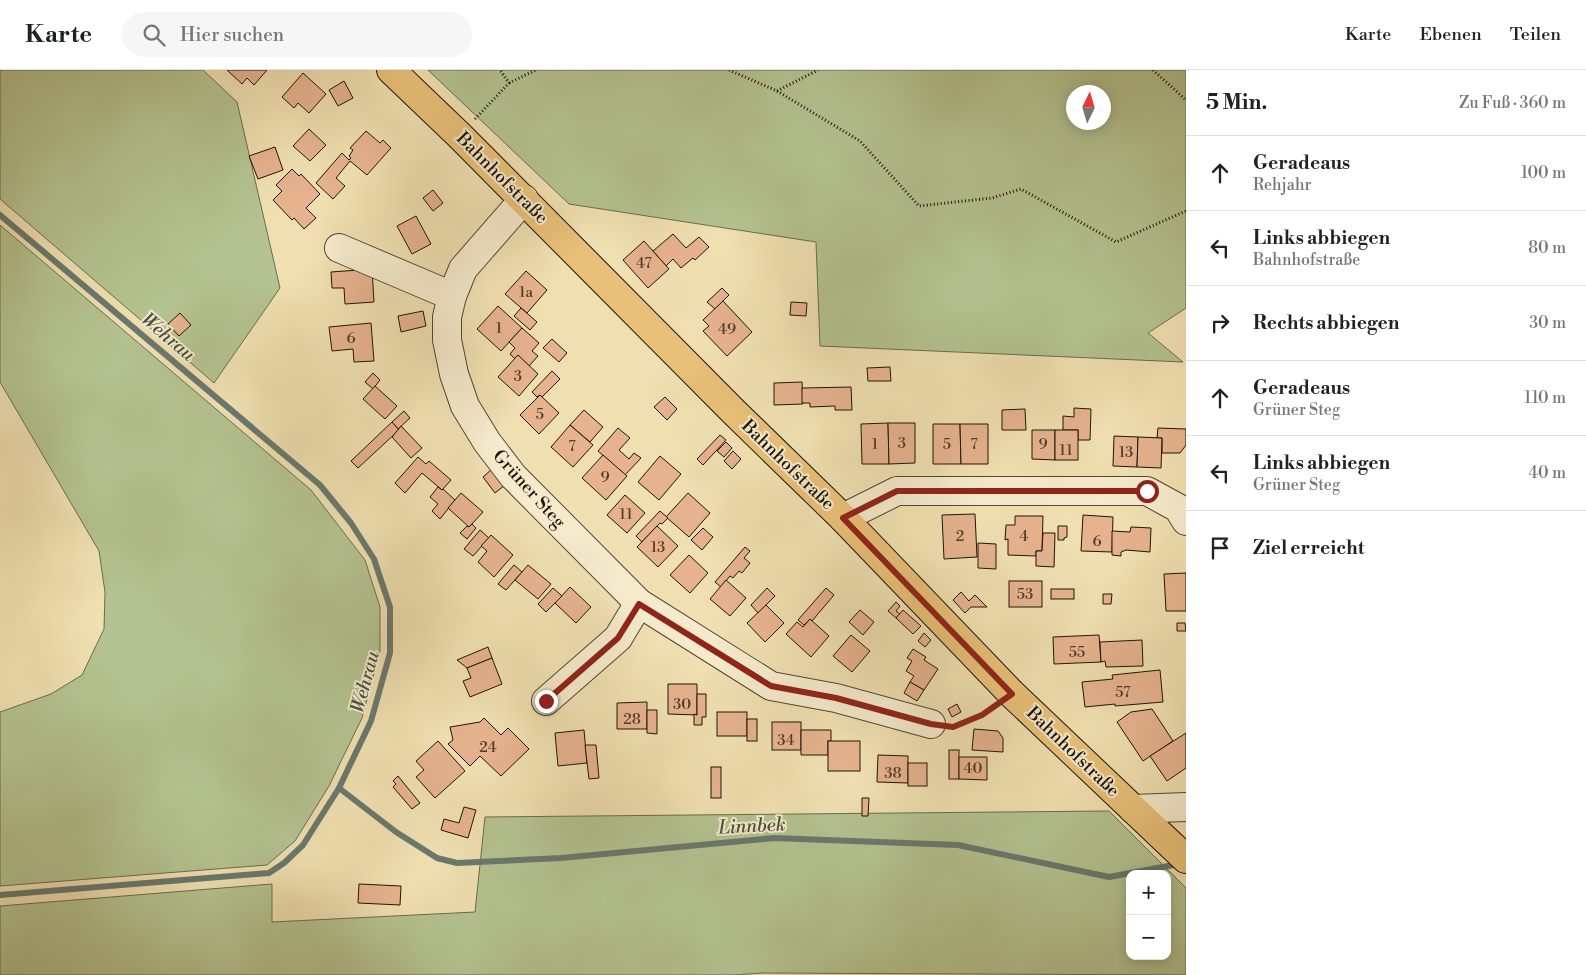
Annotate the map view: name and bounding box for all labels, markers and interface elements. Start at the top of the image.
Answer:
search box [122,12,472,57]
text: Karte [25,20,92,50]
icon: search [140,21,168,49]
text: Hier suchen [180,23,284,47]
text: Karte [1345,23,1391,46]
text: Ebenen [1419,23,1482,46]
text: Teilen [1510,23,1561,46]
north arrow [1066,85,1111,130]
text: 5 Min. [1206,90,1267,116]
text: Zu Fuß · 360 m [1459,93,1566,113]
street label: Bahnhofstraße [450,126,553,229]
text: Geradeaus [1253,151,1350,175]
icon: ahead [1206,159,1234,187]
text: 100 m [1521,163,1566,183]
text: Rehjahr [1253,175,1311,195]
text: Links abbiegen [1253,226,1390,250]
icon: left [1206,234,1234,262]
text: 80 m [1528,238,1566,258]
text: Bahnhofstraße [1253,250,1360,270]
house number: 47 [636,254,652,273]
house number: 1a [519,283,533,302]
water label: Wehrau [136,308,200,367]
icon: right [1206,309,1234,337]
text: Rechts abbiegen [1253,311,1399,335]
text: 30 m [1529,313,1566,333]
house number: 1 [496,319,503,338]
house number: 49 [718,320,736,339]
house number: 6 [346,329,356,348]
house number: 3 [514,367,522,386]
text: Geradeaus [1253,376,1350,400]
icon: ahead [1206,384,1234,412]
text: 110 m [1524,388,1566,408]
text: Grüner Steg [1253,400,1340,420]
house number: 5 [536,405,544,424]
street label: Bahnhofstraße [736,414,839,515]
house number: 3 [898,434,906,453]
house number: 1 [872,435,879,454]
house number: 5 [943,435,951,454]
house number: 7 [970,435,978,454]
house number: 9 [1038,435,1048,454]
house number: 7 [568,437,576,456]
house number: 11 [1059,441,1073,460]
house number: 13 [1119,443,1133,462]
street label: Grüner Steg [488,445,571,534]
text: Links abbiegen [1253,451,1390,475]
icon: left [1206,459,1234,487]
text: 40 m [1529,463,1566,483]
house number: 9 [600,468,610,487]
text: Grüner Steg [1253,475,1340,495]
route start [1136,480,1159,503]
house number: 11 [619,505,633,524]
house number: 2 [956,527,964,546]
house number: 4 [1020,527,1029,546]
house number: 6 [1092,532,1102,551]
icon: arrive [1206,534,1234,562]
text: Ziel erreicht [1253,536,1364,560]
house number: 13 [651,538,665,557]
house number: 53 [1017,585,1033,604]
house number: 55 [1069,643,1085,662]
water label: Wehrau [345,648,385,716]
house number: 57 [1115,683,1131,702]
route end [535,690,558,713]
house number: 30 [673,695,691,714]
street label: Bahnhofstraße [1021,701,1124,802]
house number: 28 [623,710,641,729]
house number: 34 [777,731,795,750]
house number: 24 [479,738,497,757]
house number: 40 [964,759,982,778]
house number: 38 [884,764,902,783]
water label: Linnbek [717,812,786,840]
map controls [1126,870,1171,960]
button: + [1126,870,1171,915]
button: − [1126,915,1171,960]

